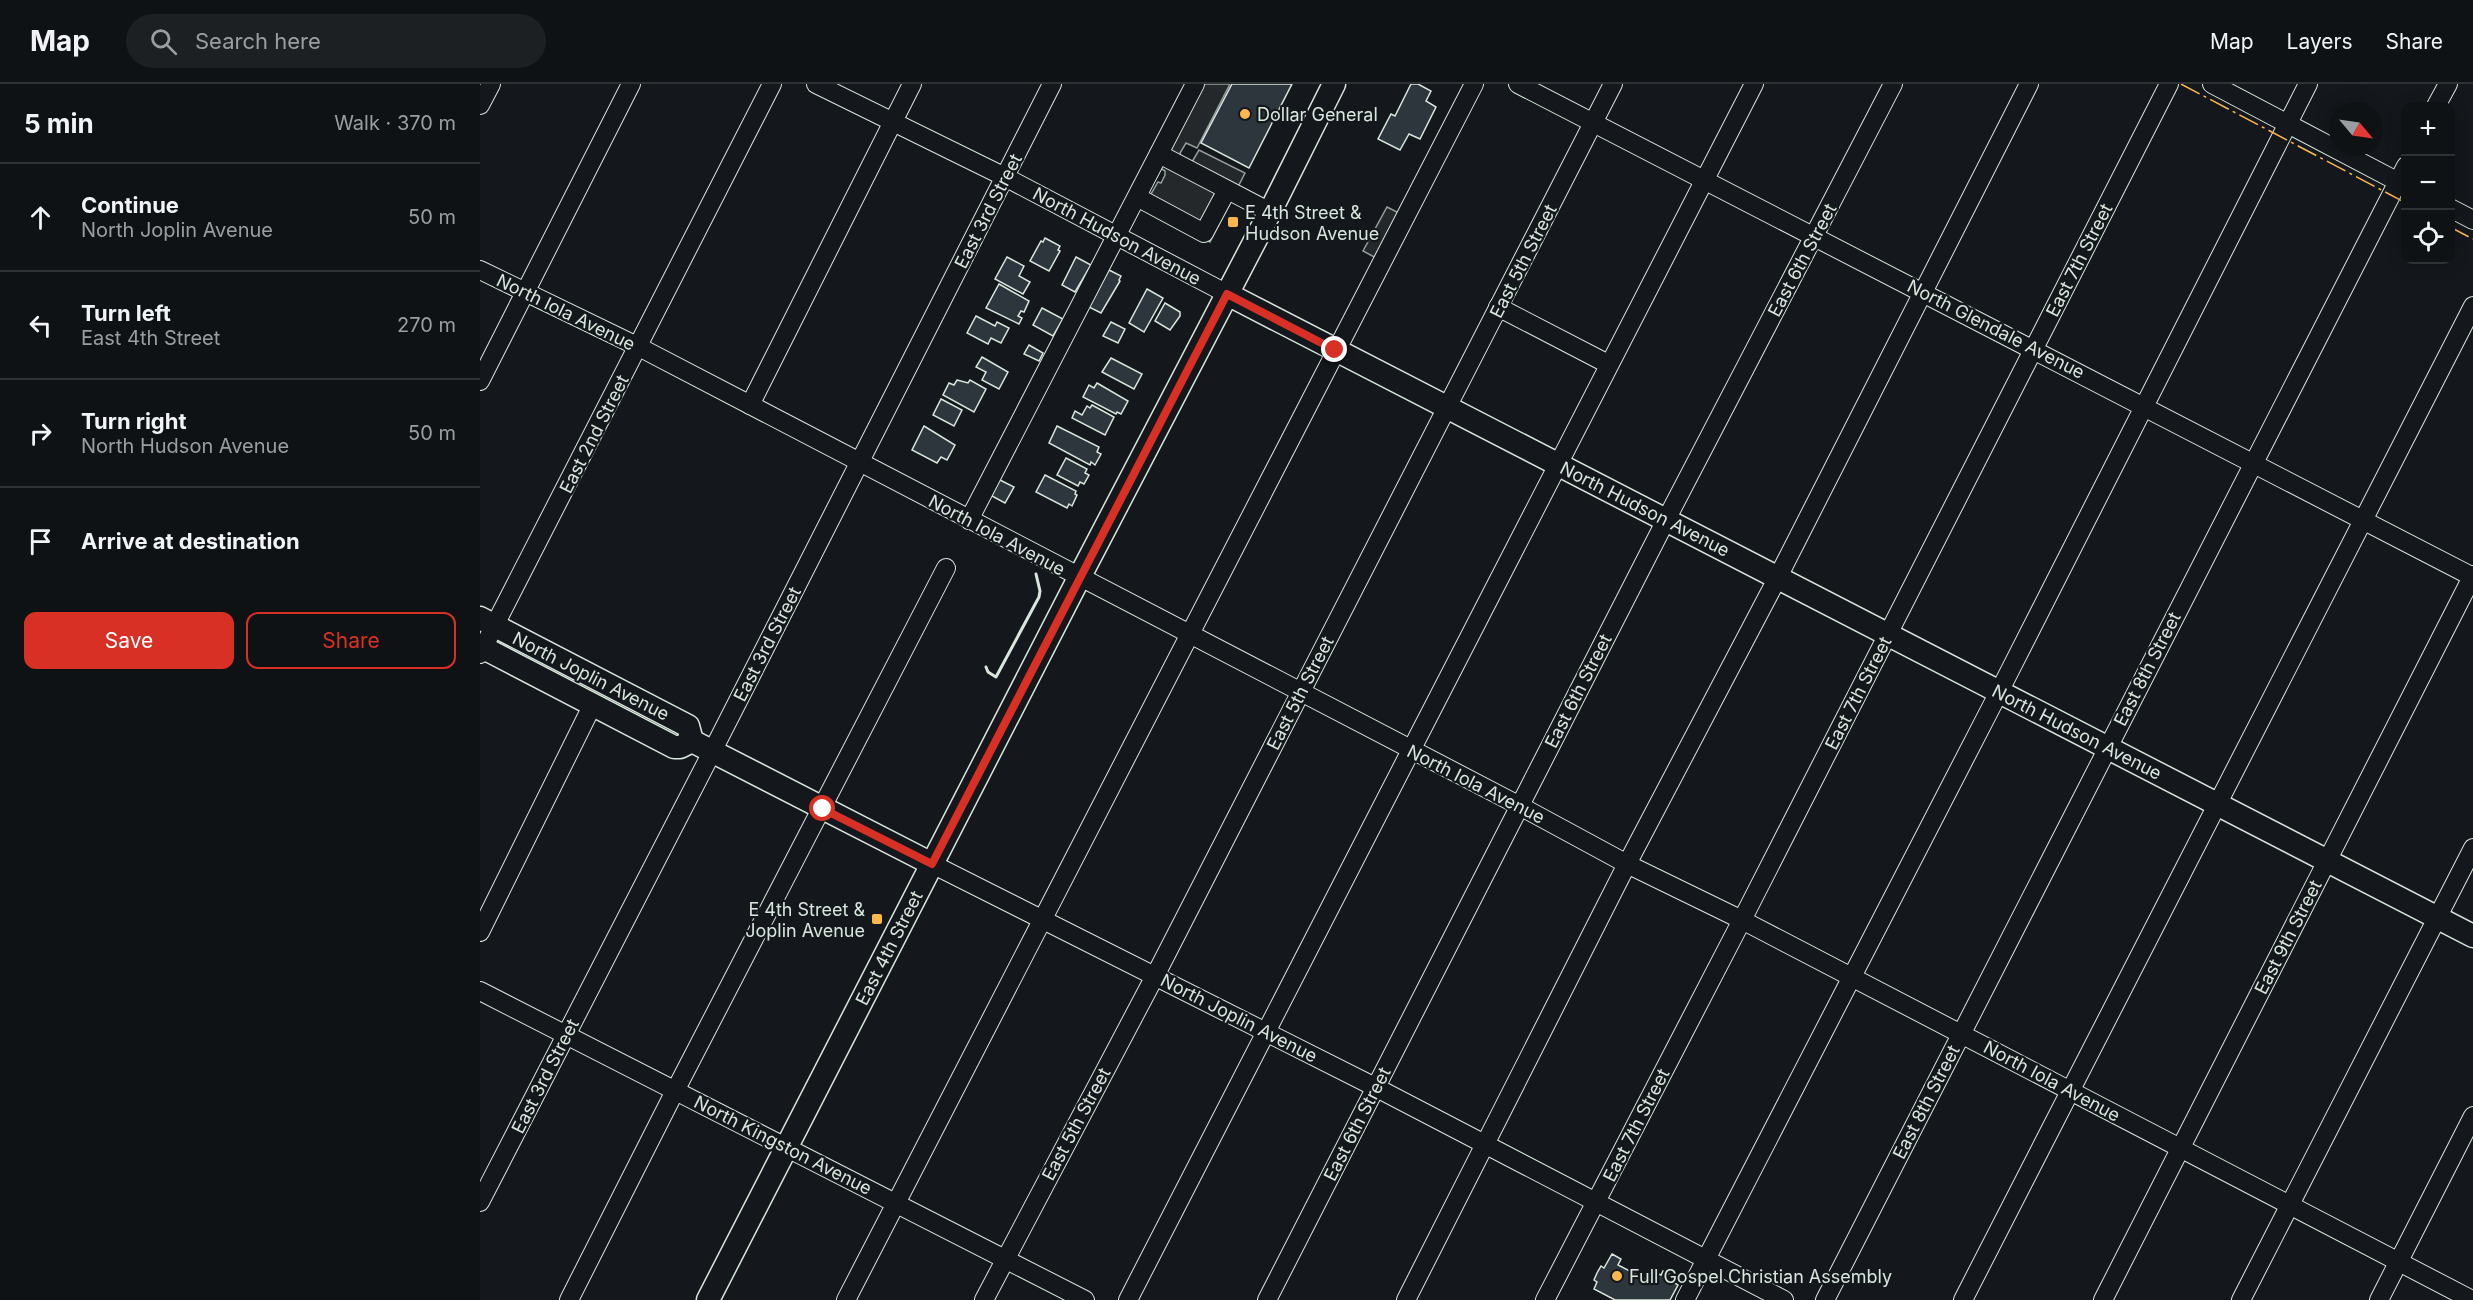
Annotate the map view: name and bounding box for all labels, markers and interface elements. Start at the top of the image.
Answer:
search box [126,14,546,68]
text: Map [30,24,90,58]
icon: search [147,25,180,58]
text: Search here [195,28,321,54]
text: Map [2210,29,2254,54]
text: Layers [2287,29,2353,54]
text: Share [2386,29,2443,54]
north arrow [2329,102,2383,156]
map controls [2401,102,2455,264]
button: + [2401,102,2455,156]
place label: Dollar General [1257,104,1378,125]
marker: Dollar General [1238,107,1252,121]
text: 5 min [24,108,94,139]
text: Walk · 370 m [334,111,456,135]
street label: East 3rd Street [950,150,1026,272]
button: − [2401,156,2455,210]
street label: North Hudson Avenue [1029,183,1205,289]
text: Continue [81,192,179,218]
street label: East 6th Street [1763,200,1841,320]
street label: East 7th Street [2042,200,2117,320]
icon: ahead [24,201,57,234]
street label: East 5th Street [1485,201,1561,321]
place label: E 4th Street & Hudson Avenue [1245,202,1379,244]
text: 50 m [408,205,456,229]
button: locate [2401,210,2455,264]
marker: E 4th Street & Hudson Avenue [1226,215,1240,229]
text: North Joplin Avenue [81,218,273,242]
street label: North Iola Avenue [493,269,639,355]
street label: North Glendale Avenue [1904,275,2088,383]
text: Turn left [81,300,171,326]
icon: left [24,309,57,342]
text: 270 m [397,313,456,337]
text: East 4th Street [81,326,220,350]
route end [1321,336,1347,362]
street label: East 2nd Street [555,371,633,497]
text: Turn right [81,408,187,434]
icon: right [24,417,57,450]
text: 50 m [408,421,456,445]
text: North Hudson Avenue [81,434,289,458]
street label: North Hudson Avenue [1557,457,1733,561]
street label: North Iola Avenue [925,490,1069,580]
icon: arrive [24,525,57,558]
text: Arrive at destination [81,528,300,554]
street label: East 3rd Street [729,583,805,705]
street label: East 8th Street [2109,608,2185,729]
button: Save [24,612,234,669]
button: Share [246,612,456,669]
street label: North Joplin Avenue [509,627,673,725]
street label: East 6th Street [1540,630,1616,751]
street label: East 5th Street [1262,633,1338,753]
street label: East 7th Street [1821,633,1896,753]
street label: North Hudson Avenue [1989,680,2165,784]
street label: North Iola Avenue [1404,740,1548,828]
route start [809,795,835,821]
street label: East 9th Street [2250,876,2326,998]
street label: East 4th Street [851,887,927,1009]
place label: E 4th Street & Joplin Avenue [745,899,865,941]
marker: E 4th Street & Joplin Avenue [870,912,884,926]
street label: North Joplin Avenue [1157,969,1321,1067]
street label: East 3rd Street [507,1015,583,1137]
street label: North Iola Avenue [1980,1036,2124,1126]
street label: East 8th Street [1888,1041,1964,1162]
street label: East 6th Street [1319,1063,1395,1184]
street label: East 5th Street [1037,1064,1115,1184]
street label: East 7th Street [1599,1065,1674,1185]
street label: North Kingston Avenue [691,1091,875,1199]
place label: Full Gospel Christian Assembly [1629,1266,1892,1287]
marker: Full Gospel Christian Assembly [1610,1269,1624,1283]

